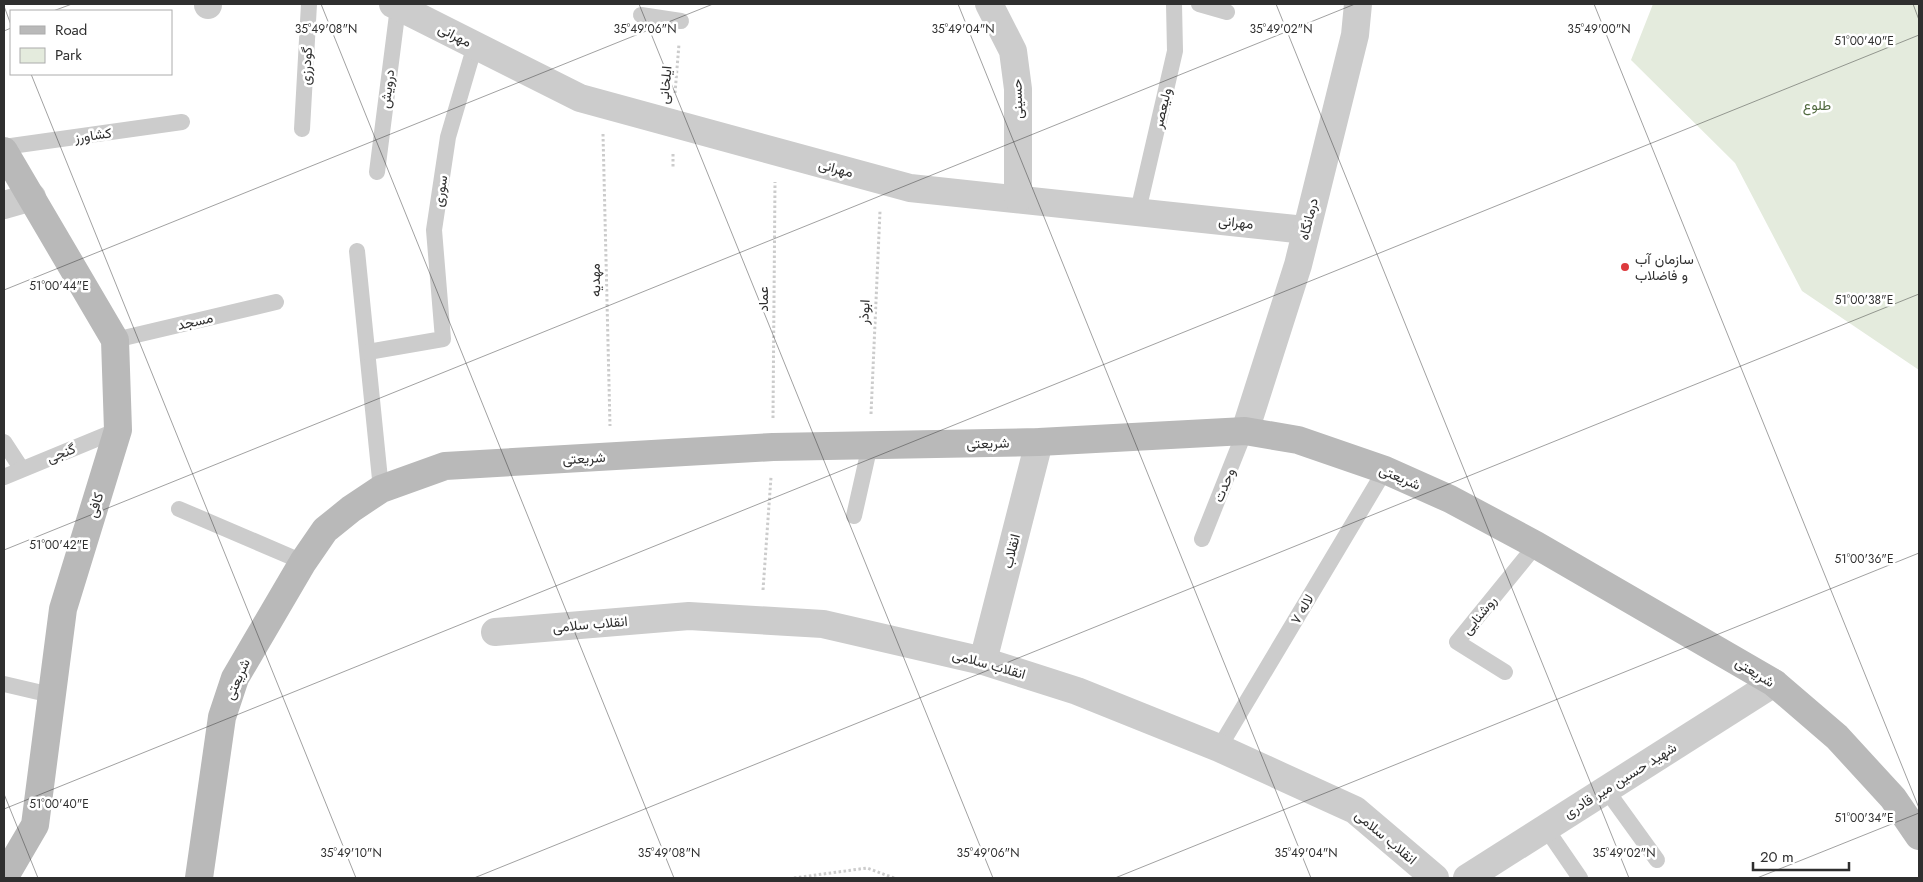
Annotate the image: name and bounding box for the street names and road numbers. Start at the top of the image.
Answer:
street label: مهرانی [435,18,475,52]
street label: گودرزی [295,46,317,86]
street label: ایلخانی [653,65,677,105]
street label: درویش [375,68,399,110]
street label: حسینی [1006,79,1028,119]
street label: ولیعصر [1147,86,1176,131]
street label: کشاورز [72,123,113,148]
street label: مهرانی [816,154,856,182]
street label: سوری [428,174,452,208]
street label: درمانگاه [1293,196,1323,242]
street label: مهرانی [1217,210,1255,234]
street label: مهدیه [585,263,605,297]
street label: عماد [753,286,773,312]
street label: ابوذر [853,299,875,326]
street label: مسجد [175,307,215,335]
street label: شریعتی [966,433,1010,453]
street label: گنجی [44,438,78,468]
street label: شریعتی [562,447,606,469]
street label: شریعتی [1376,459,1424,495]
street label: وحدت [1208,465,1240,505]
street label: کافی [82,490,108,520]
street label: انقلاب [997,532,1025,570]
street label: لاله ۷ [1285,590,1319,628]
street label: روشنایی [1457,591,1501,639]
street label: انقلاب سلامی [552,611,628,637]
street label: انقلاب سلامی [950,644,1028,684]
street label: شریعتی [1731,652,1779,692]
street label: شریعتی [219,655,255,703]
street label: شهید حسین میر قادری [1560,737,1680,823]
street label: انقلاب سلامی [1351,805,1421,869]

